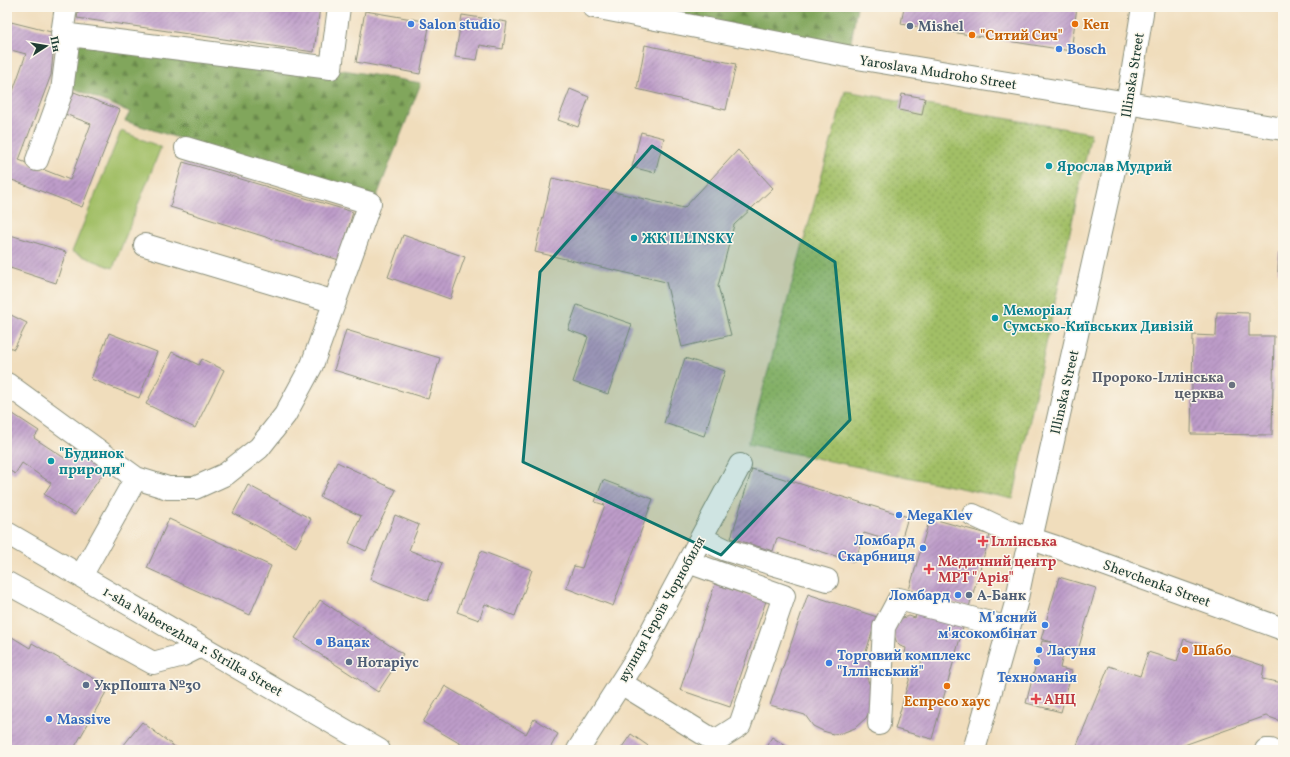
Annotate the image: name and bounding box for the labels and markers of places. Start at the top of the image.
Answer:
place label: Salon studio [419,16,501,35]
place label: Кеп [1083,16,1109,35]
place label: Mishel [918,18,964,37]
marker: Salon studio [406,19,416,29]
marker: Кеп [1070,19,1080,29]
marker: Mishel [905,21,915,31]
place label: "Ситий Сич" [980,27,1063,46]
marker: "Ситий Сич" [967,30,977,40]
place label: Bosch [1067,41,1106,60]
marker: Bosch [1054,44,1064,54]
place label: Ярослав Мудрий [1057,158,1172,177]
marker: Ярослав Мудрий [1044,161,1054,171]
place label: ЖК ILLINSKY [642,230,734,249]
marker: ЖК ILLINSKY [629,233,639,243]
place label: Меморіал Сумсько-Київських Дивізій [1003,302,1193,337]
marker: Меморіал Сумсько-Київських Дивізій [990,313,1000,323]
place label: Пророко-Іллінська церква [1092,369,1224,404]
marker: Пророко-Іллінська церква [1227,380,1237,390]
place label: "Будинок природи" [59,445,125,480]
marker: "Будинок природи" [46,456,56,466]
place label: MegaKlev [907,507,973,526]
marker: MegaKlev [894,510,904,520]
place label: Ломбард Скарбниця [838,532,915,567]
place label: Іллінська [991,533,1058,552]
marker: Іллінська [978,536,988,546]
marker: Ломбард Скарбниця [918,543,928,553]
place label: Медичний центр МРТ "Арія" [938,553,1057,588]
marker: Медичний центр МРТ "Арія" [923,563,935,575]
place label: Ломбард [889,587,950,606]
place label: А-Банк [977,587,1027,606]
marker: Ломбард [953,590,963,600]
marker: А-Банк [964,590,974,600]
place label: М'ясний м'ясокомбінат [938,609,1037,644]
marker: М'ясний м'ясокомбінат [1040,620,1050,630]
place label: Вацак [327,634,370,653]
marker: Вацак [314,637,324,647]
place label: Ласуня [1047,642,1096,661]
place label: Шабо [1193,642,1231,661]
marker: Ласуня [1034,645,1044,655]
marker: Шабо [1180,645,1190,655]
place label: Торговий комплекс "Іллінський" [837,647,971,682]
place label: Нотаріус [357,654,419,673]
marker: Нотаріус [344,657,354,667]
marker: Техноманія [1032,657,1042,667]
marker: Торговий комплекс "Іллінський" [824,658,834,668]
place label: Техноманія [997,669,1077,688]
place label: УкрПошта №30 [94,677,201,696]
marker: УкрПошта №30 [81,680,91,690]
marker: Еспресо хаус [942,681,952,691]
place label: АНЦ [1044,691,1076,710]
place label: Еспресо хаус [904,693,991,712]
marker: АНЦ [1031,694,1041,704]
place label: Massive [57,711,111,730]
marker: Massive [44,714,54,724]

